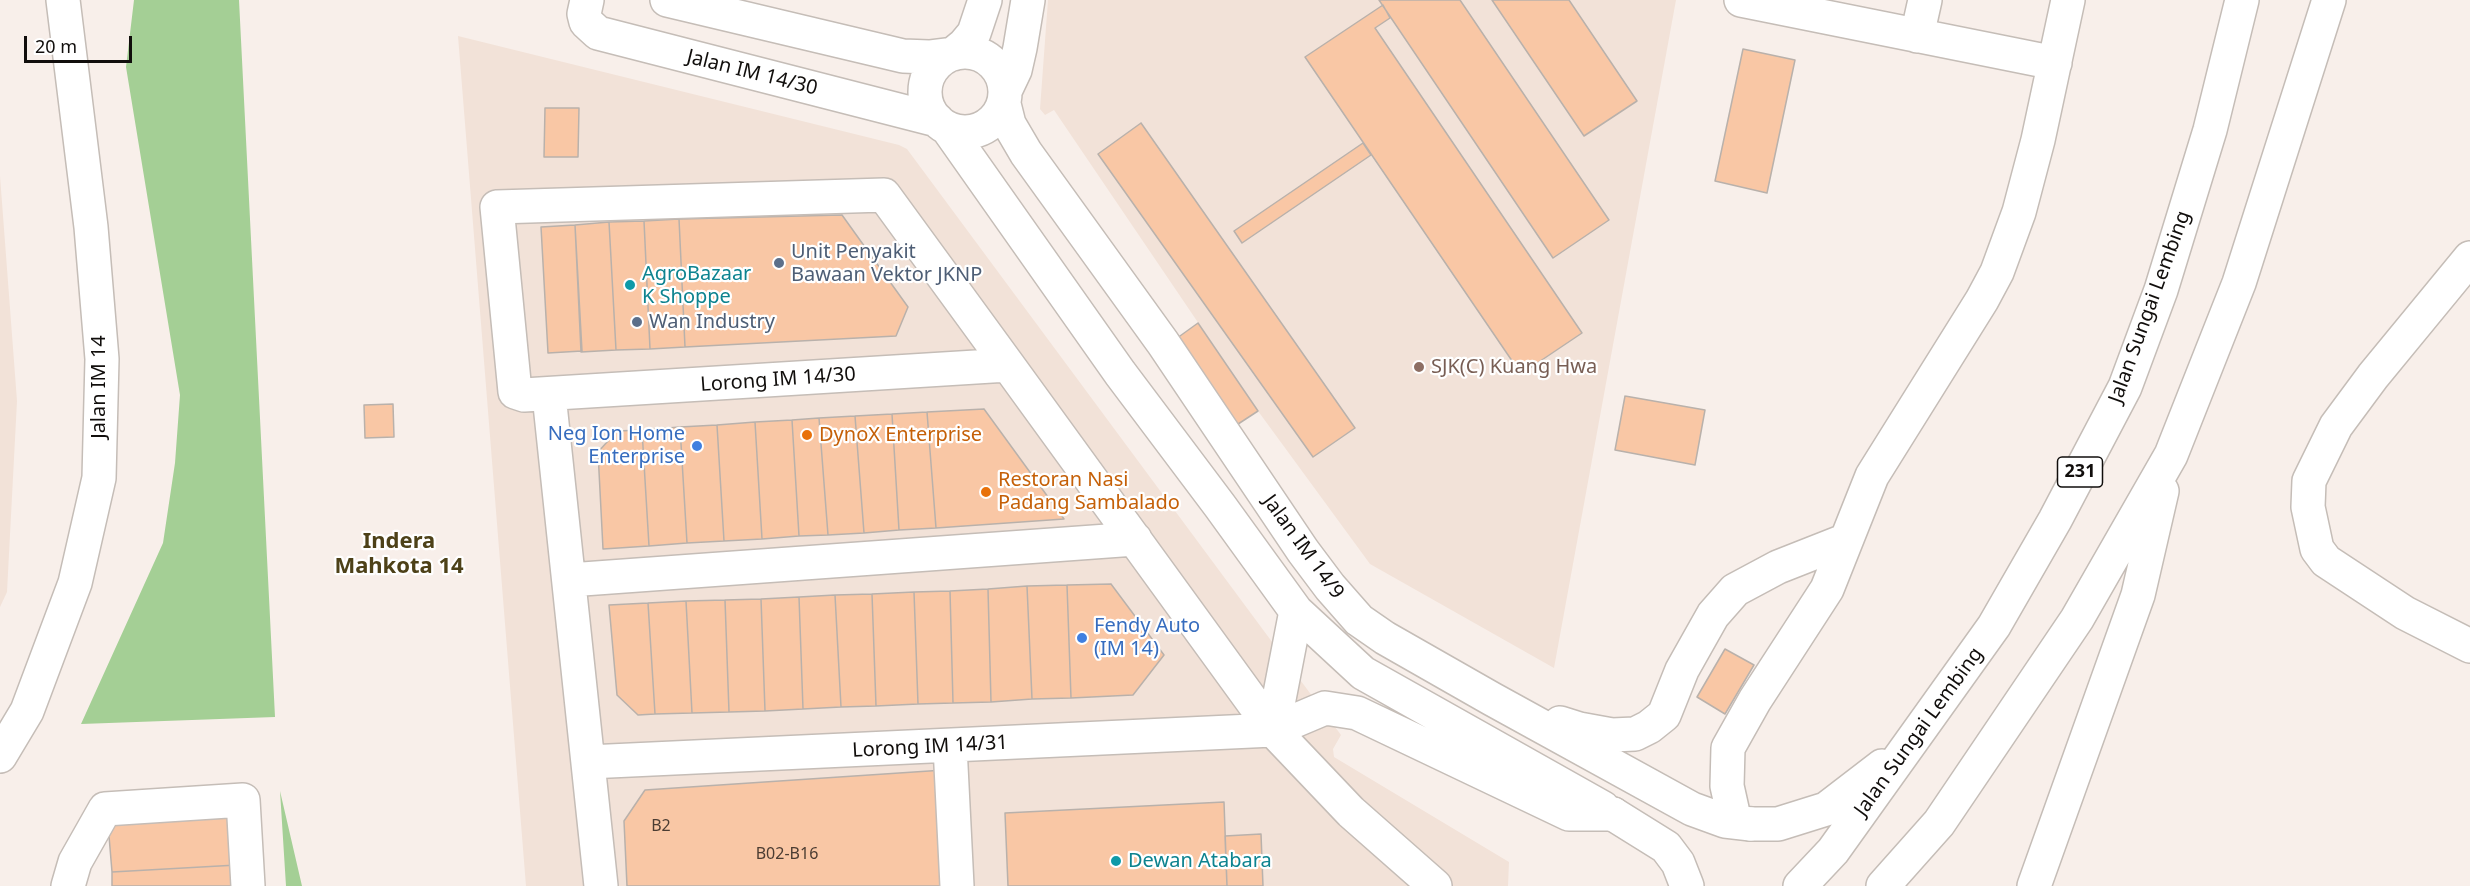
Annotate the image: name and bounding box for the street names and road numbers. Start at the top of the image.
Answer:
street label: Jalan IM 14/30 [684,45,820,101]
street label: Jalan Sungai Lembing [2104,208,2196,406]
street label: Jalan IM 14 [87,335,111,439]
street label: Lorong IM 14/30 [699,363,857,397]
road number: 231 [2058,457,2102,487]
street label: Jalan IM 14/9 [1257,490,1349,604]
street label: Jalan Sungai Lembing [1850,643,1988,821]
street label: Lorong IM 14/31 [852,731,1008,763]

